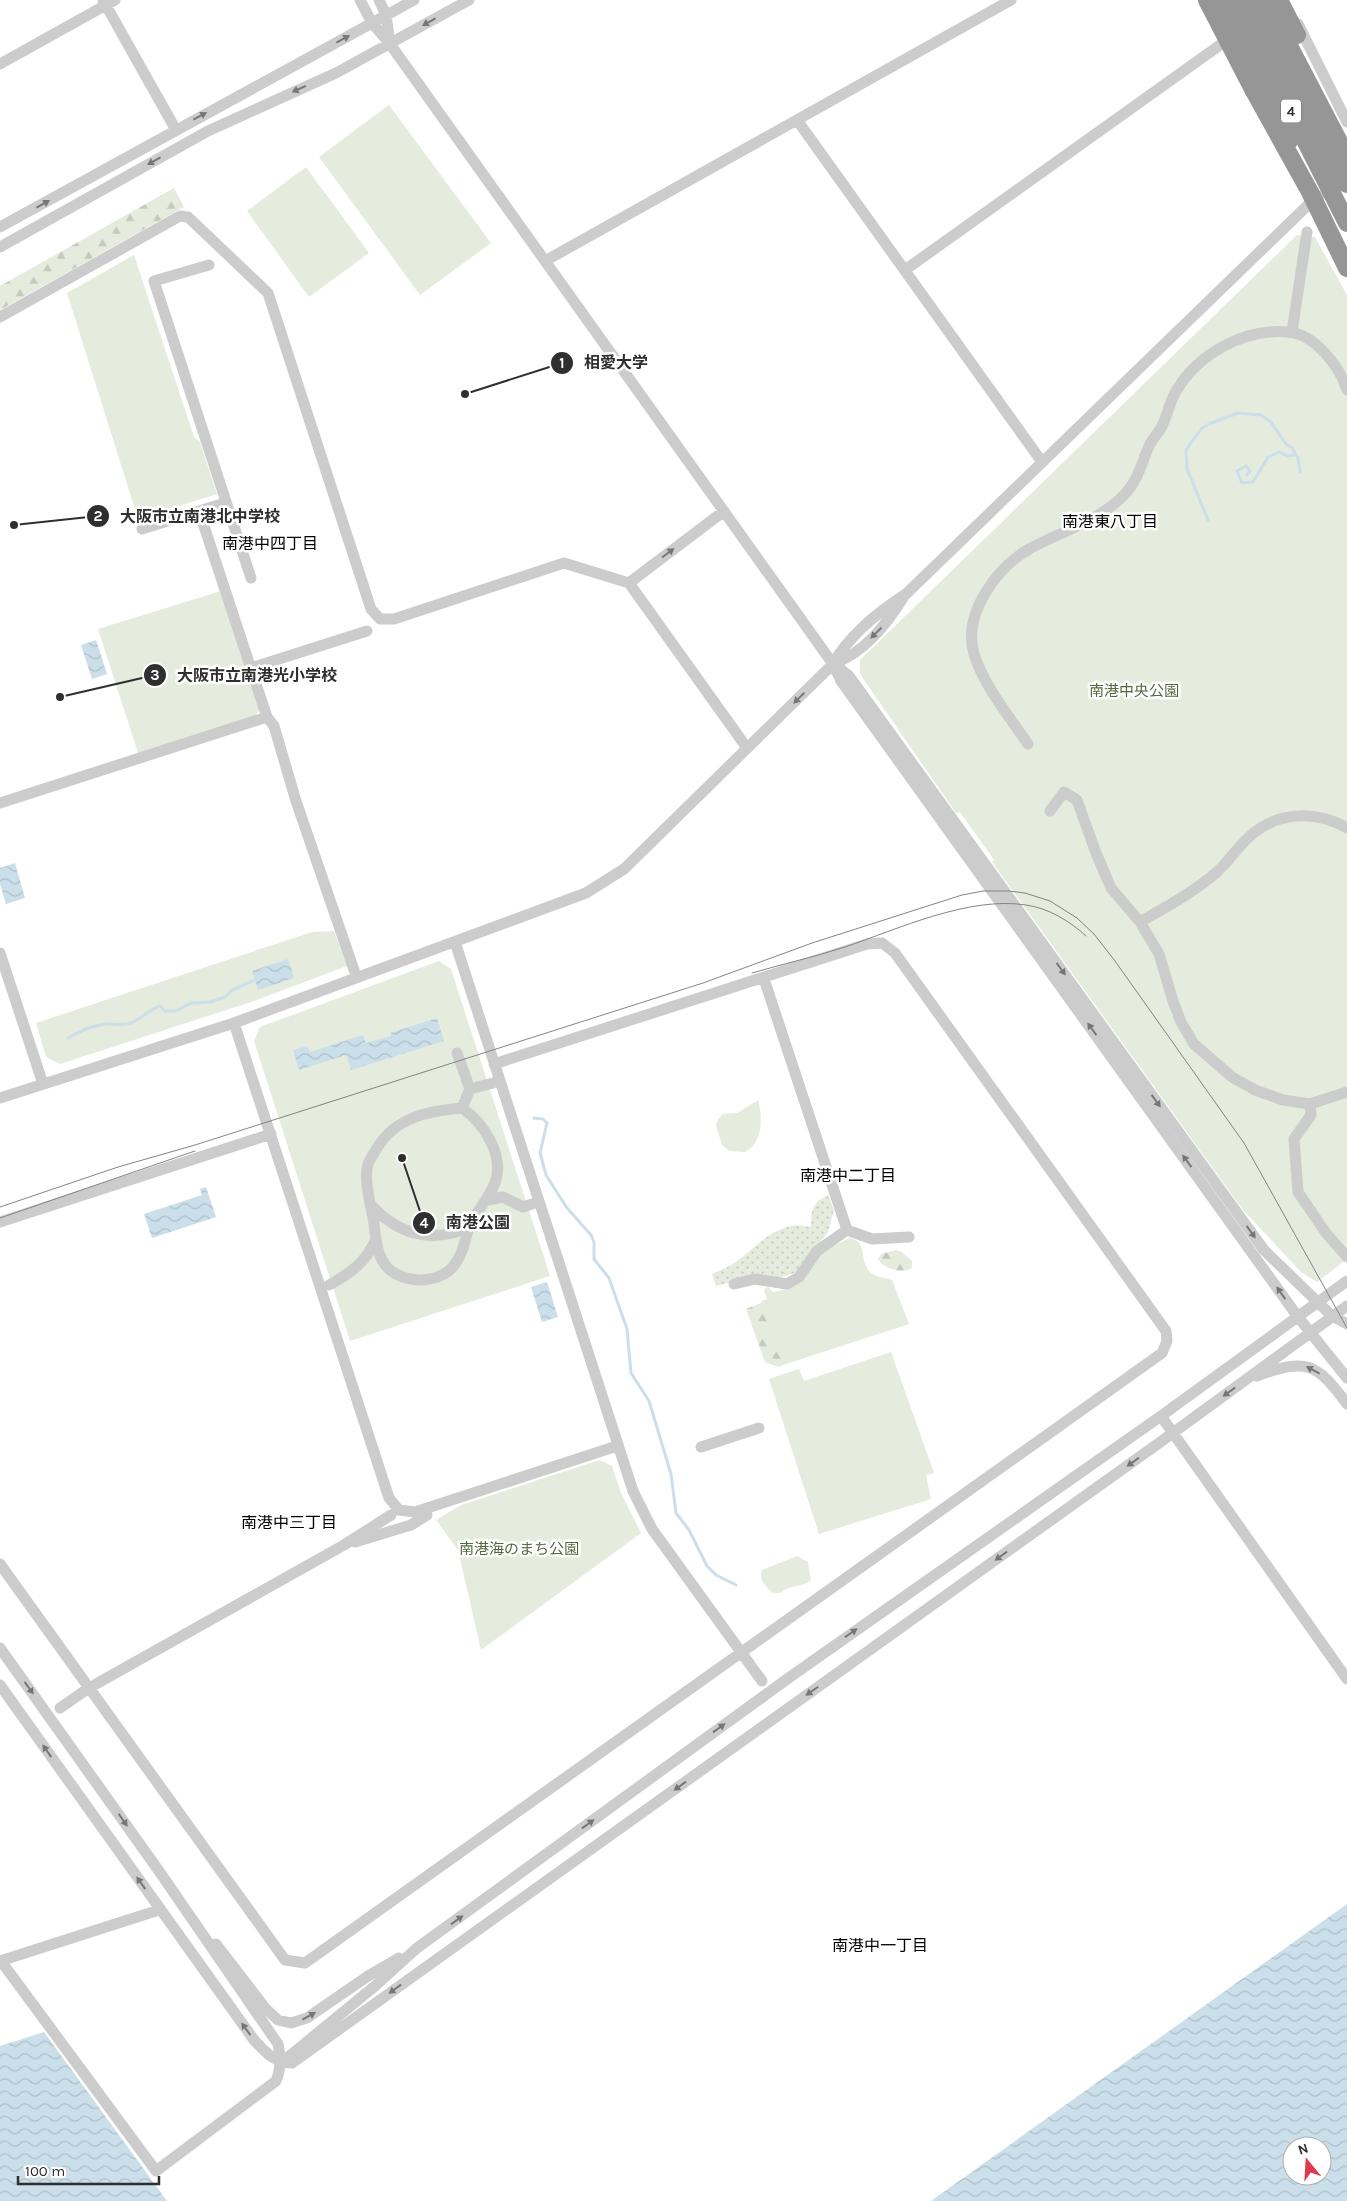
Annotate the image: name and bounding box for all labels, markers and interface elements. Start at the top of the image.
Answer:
one-way arrow [422,18,437,26]
one-way arrow [336,35,350,43]
one-way arrow [292,86,306,94]
road number: 4 [1281,100,1301,122]
one-way arrow [193,112,207,121]
one-way arrow [147,157,161,166]
one-way arrow [36,199,49,208]
callout: 相愛大学 [549,347,658,378]
text: 相愛大学 [584,353,648,372]
text: 1 [559,354,565,372]
callout: 大阪市立南港北中学校 [85,501,290,532]
text: 2 [93,507,103,525]
text: 大阪市立南港北中学校 [120,507,280,526]
district label: 南港東八丁目 [1062,512,1158,531]
district label: 南港中四丁目 [222,534,318,553]
one-way arrow [661,548,674,559]
one-way arrow [870,626,882,638]
callout: 大阪市立南港光小学校 [142,660,347,691]
text: 3 [150,666,160,684]
text: 大阪市立南港光小学校 [177,666,337,685]
park label: 南港中央公園 [1089,682,1179,700]
one-way arrow [793,692,805,704]
one-way arrow [1056,962,1066,976]
one-way arrow [1087,1022,1097,1036]
one-way arrow [1151,1094,1161,1108]
one-way arrow [1182,1154,1192,1168]
district label: 南港中二丁目 [800,1166,896,1185]
callout: 南港公園 [411,1207,520,1238]
text: 南港公園 [446,1213,510,1232]
text: 4 [420,1214,429,1232]
one-way arrow [1246,1225,1256,1239]
one-way arrow [1276,1287,1287,1300]
one-way arrow [1306,1366,1321,1374]
one-way arrow [1222,1387,1236,1397]
one-way arrow [1127,1456,1140,1466]
district label: 南港中三丁目 [241,1513,337,1532]
park label: 南港海のまち公園 [459,1540,579,1558]
one-way arrow [994,1551,1008,1561]
one-way arrow [844,1628,858,1638]
one-way arrow [24,1681,34,1695]
one-way arrow [805,1686,819,1696]
one-way arrow [712,1723,726,1733]
one-way arrow [42,1744,52,1757]
one-way arrow [674,1780,687,1791]
one-way arrow [118,1813,128,1827]
one-way arrow [581,1819,595,1829]
one-way arrow [136,1876,146,1890]
one-way arrow [450,1914,463,1925]
district label: 南港中一丁目 [832,1936,928,1955]
one-way arrow [388,1984,402,1994]
one-way arrow [303,2011,316,2020]
one-way arrow [241,2023,252,2036]
north arrow [1282,2136,1332,2186]
text: N [1296,2139,1311,2159]
scale bar [18,2154,159,2186]
text: 100 m [25,2162,65,2180]

